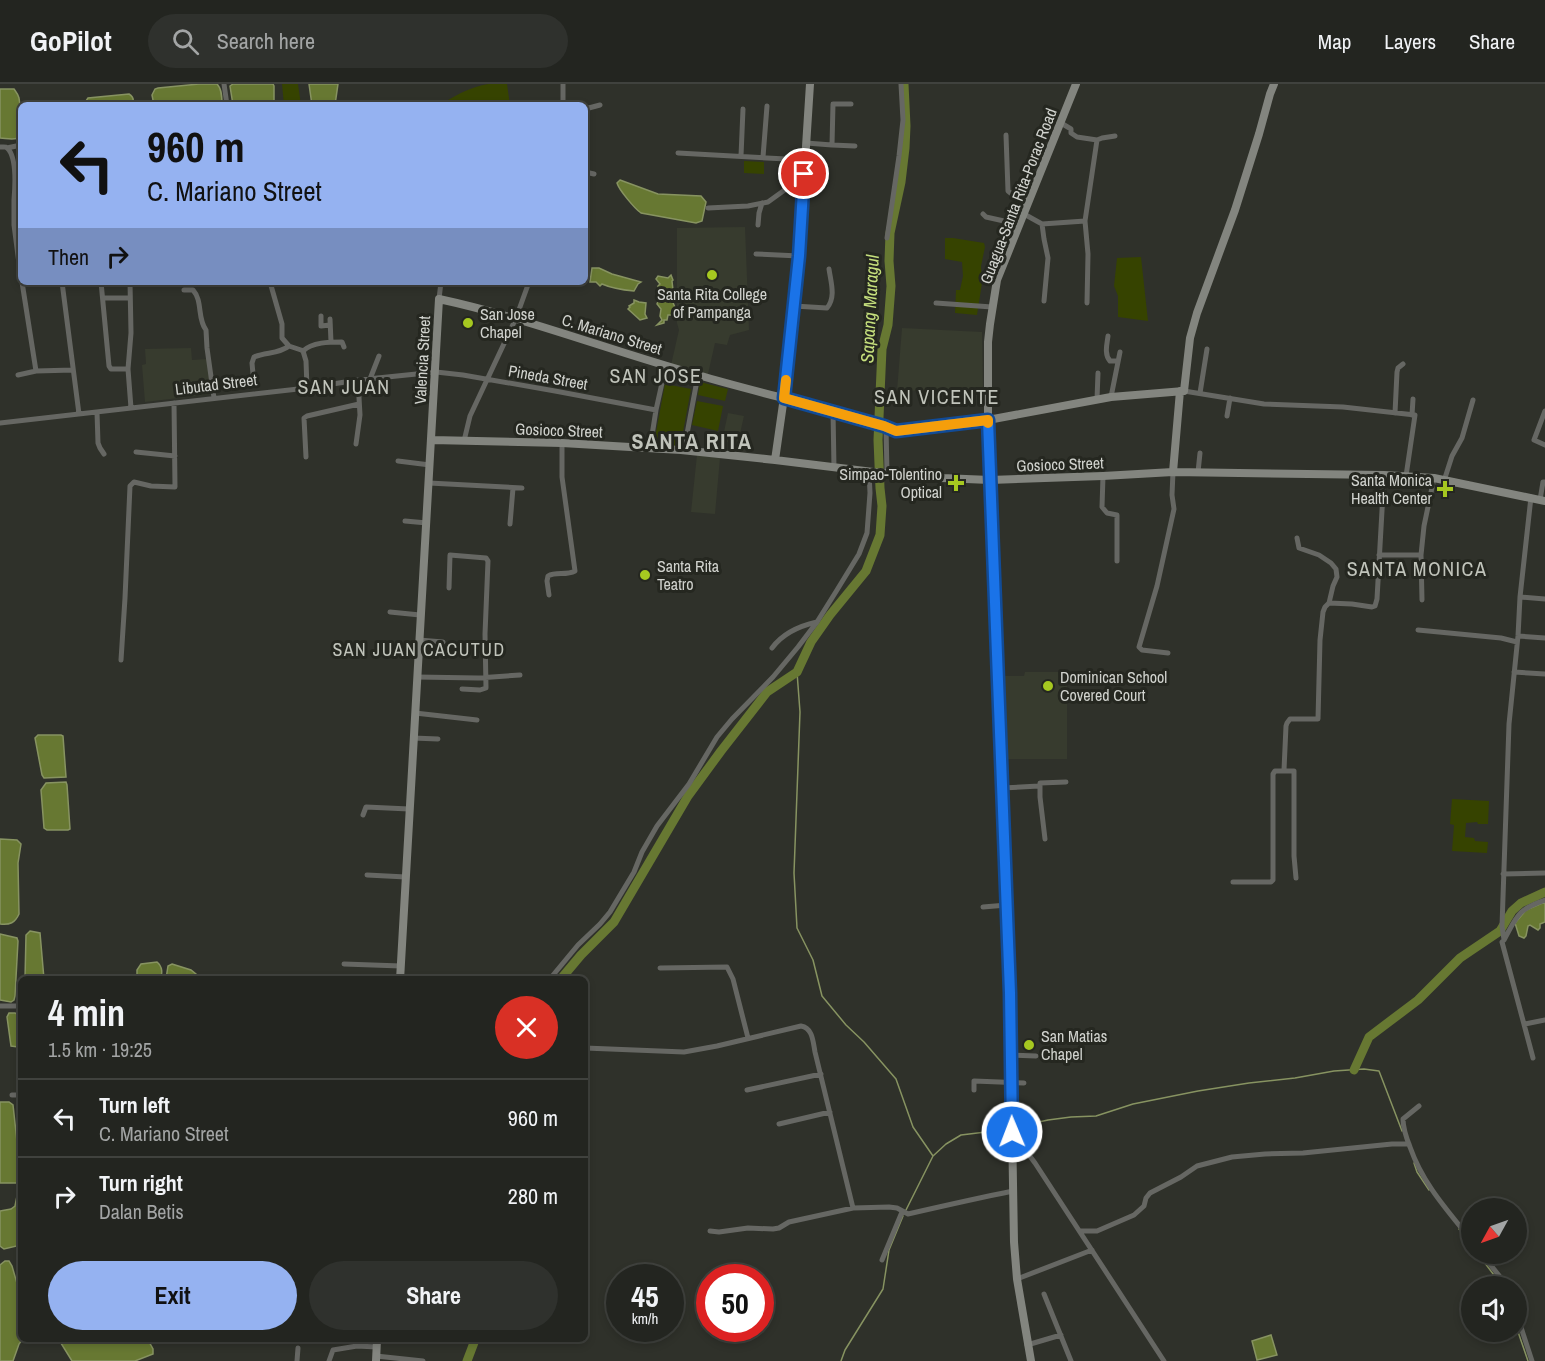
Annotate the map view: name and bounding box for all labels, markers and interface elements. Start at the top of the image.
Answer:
search box [148,14,568,68]
text: GoPilot [30,22,112,60]
icon: search [169,25,202,58]
text: Search here [217,26,315,56]
text: Map [1318,27,1351,56]
text: Layers [1384,27,1436,56]
text: Share [1469,27,1515,56]
street label: Guagua-Santa Rita-Porac Road [974,105,1062,287]
text: 960 m [147,119,245,175]
icon: left [48,126,126,204]
pin [778,148,829,199]
icon: arrive [787,157,820,190]
text: C. Mariano Street [147,173,322,209]
icon: right [101,240,134,273]
text: Then [48,242,89,272]
water label: Sapang Maragul [854,254,885,364]
marker: Santa Rita College of Pampanga [705,268,719,282]
place label: Santa Rita College of Pampanga [657,283,767,323]
place label: San Jose Chapel [480,303,535,343]
street label: C. Mariano Street [559,308,665,360]
street label: Valencia Street [409,315,435,405]
marker: San Jose Chapel [461,316,475,330]
street label: Pineda Street [507,359,590,395]
district label: SAN JOSE [609,362,703,389]
street label: Libutad Street [174,368,259,400]
district label: SAN JUAN [297,373,391,400]
district label: SAN VICENTE [874,383,1000,410]
street label: Gosioco Street [515,417,603,443]
district label: SANTA RITA [632,426,752,456]
street label: Gosioco Street [1016,451,1104,477]
place label: Simpao-Tolentino Optical [839,463,942,503]
place label: Santa Monica Health Center [1351,469,1433,509]
marker: Simpao-Tolentino Optical [947,474,965,492]
marker: Santa Monica Health Center [1436,480,1454,498]
place label: Santa Rita Teatro [657,555,720,595]
district label: SANTA MONICA [1347,555,1487,582]
marker: Santa Rita Teatro [638,568,652,582]
district label: SAN JUAN CACUTUD [332,637,506,662]
place label: Dominican School Covered Court [1060,666,1167,706]
marker: Dominican School Covered Court [1041,679,1055,693]
text: 4 min [48,989,125,1037]
button: close [495,996,558,1059]
place label: San Matias Chapel [1041,1025,1107,1065]
text: 1.5 km · 19:25 [48,1036,152,1063]
marker: San Matias Chapel [1022,1038,1036,1052]
text: Turn left [99,1090,170,1120]
position arrow [980,1100,1044,1164]
icon: left [48,1102,81,1135]
text: 960 m [508,1103,558,1133]
text: C. Mariano Street [99,1120,228,1147]
text: Turn right [99,1168,183,1198]
icon: right [48,1180,81,1213]
text: 280 m [508,1181,558,1211]
text: Dalan Betis [99,1198,184,1225]
north arrow [1461,1198,1527,1264]
map controls [1461,1198,1527,1342]
button: Exit [48,1261,297,1330]
button: Share [309,1261,558,1330]
speed limit sign: 50 [696,1264,774,1342]
text: 45 [631,1276,659,1316]
button: sound [1461,1276,1527,1342]
text: km/h [632,1308,658,1329]

